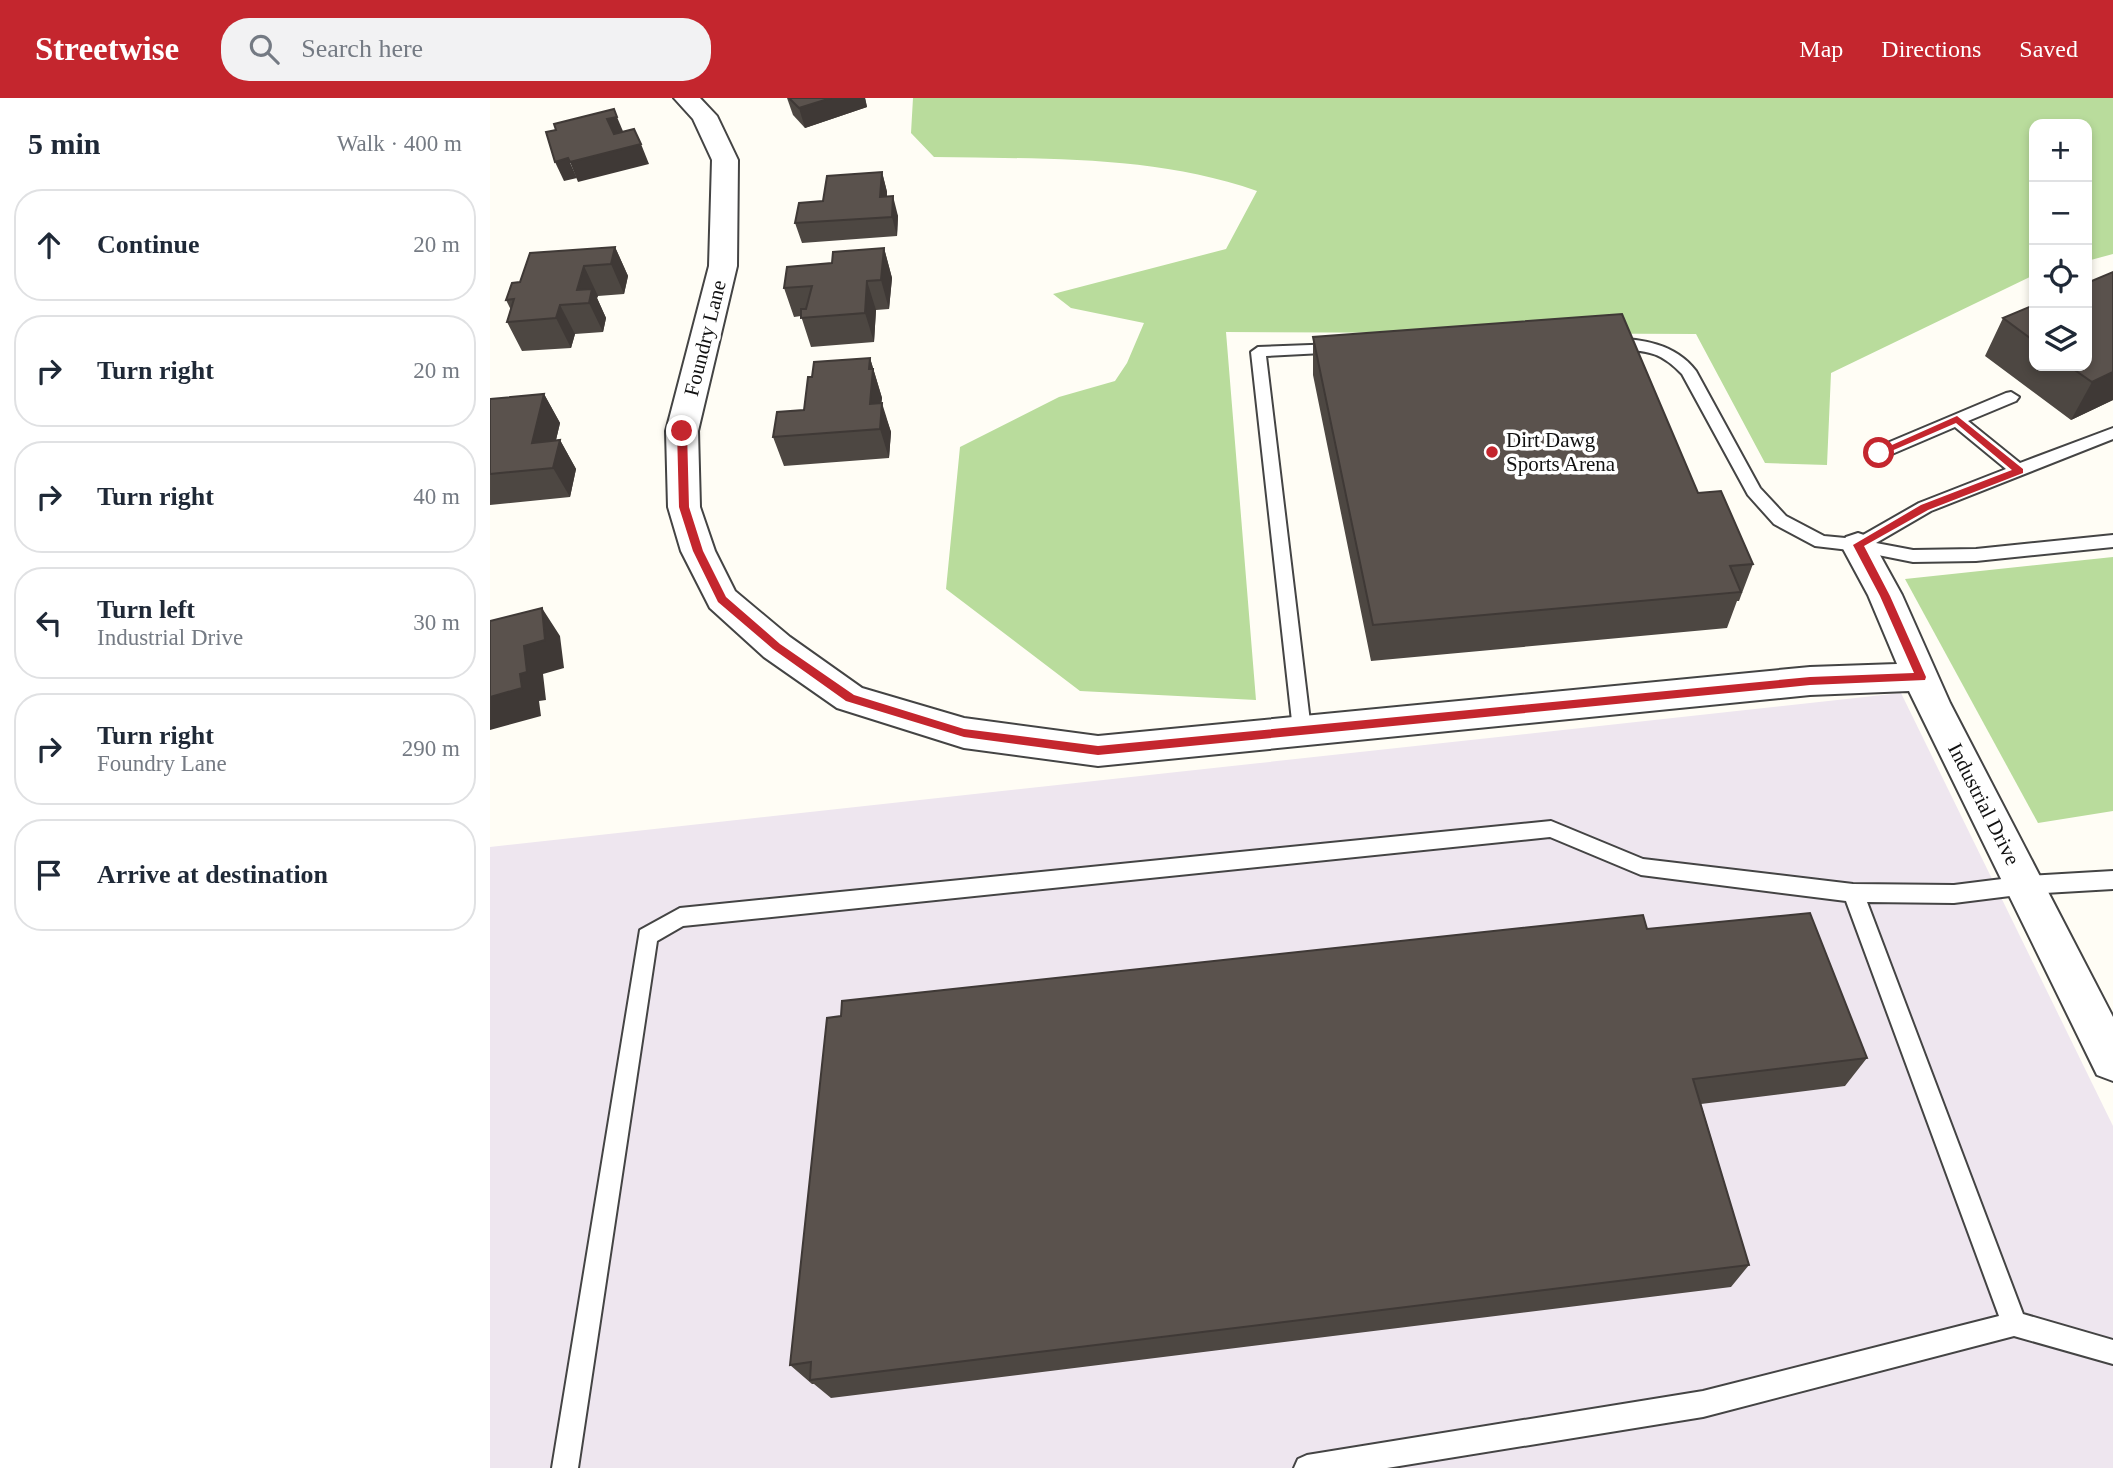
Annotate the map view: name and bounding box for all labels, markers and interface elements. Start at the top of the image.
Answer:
search box [221,18,711,81]
icon: search [245,30,283,68]
text: Streetwise [35,31,179,67]
text: Search here [301,34,423,63]
text: Map [1799,36,1843,62]
text: Directions [1881,36,1981,62]
text: Saved [2019,36,2078,62]
map controls [2029,119,2092,371]
button: + [2029,119,2092,182]
text: 5 min [28,127,101,160]
text: Walk · 400 m [337,131,462,156]
button: − [2029,182,2092,245]
icon: ahead [30,226,68,264]
text: Continue [97,230,200,259]
text: 20 m [413,232,460,257]
button: locate [2029,245,2092,308]
street label: Foundry Lane [679,278,731,398]
button: layers [2029,308,2092,371]
icon: right [30,352,68,390]
text: Turn right [97,356,214,385]
text: 20 m [413,358,460,383]
route end [666,415,697,446]
place label: Dirt Dawg Sports Arena [1506,428,1616,476]
route start [1863,437,1894,468]
marker: Dirt Dawg Sports Arena [1484,444,1500,460]
icon: right [30,478,68,516]
text: Turn right [97,482,214,511]
text: 40 m [413,484,460,509]
text: Turn left [97,595,195,624]
icon: left [30,604,68,642]
text: 30 m [413,610,460,635]
text: Industrial Drive [97,625,243,650]
text: Turn right [97,721,214,750]
icon: right [30,730,68,768]
text: 290 m [402,736,460,761]
street label: Industrial Drive [1943,739,2025,869]
text: Foundry Lane [97,751,227,776]
icon: arrive [30,856,68,894]
text: Arrive at destination [97,860,328,889]

